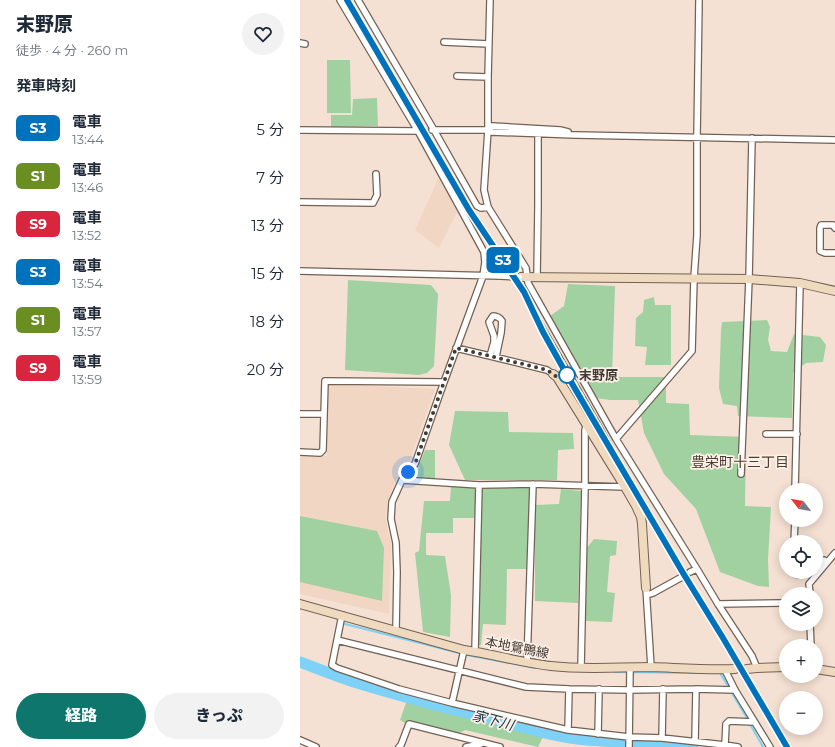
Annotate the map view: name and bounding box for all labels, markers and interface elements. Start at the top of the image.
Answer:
text: 末野原 [16,13,73,36]
button: heart [242,13,284,55]
text: 徒歩 · 4 分 · 260 m [16,42,128,58]
text: 発車時刻 [16,76,76,95]
text: 電車 [72,112,102,131]
text: S3 [29,119,47,137]
text: 5 分 [257,120,284,139]
text: 13:44 [72,131,104,147]
text: 電車 [72,160,102,179]
text: S1 [31,167,45,185]
text: 7 分 [256,168,284,187]
text: 13:46 [72,179,103,195]
text: 電車 [72,208,102,227]
text: S9 [29,215,47,233]
text: 13 分 [251,216,284,235]
text: 13:52 [72,227,101,243]
line badge: S3 [485,247,521,273]
text: S3 [494,251,512,269]
text: 電車 [72,256,102,275]
text: S3 [29,263,47,281]
text: 15 分 [251,264,284,283]
text: 13:54 [72,275,103,291]
text: 電車 [72,304,102,323]
text: S1 [31,311,45,329]
text: 18 分 [250,312,284,331]
text: 13:57 [72,323,102,339]
text: 電車 [72,352,102,371]
text: S9 [29,359,47,377]
text: 20 分 [247,360,284,379]
marker: 末野原 [558,366,576,384]
place label: 末野原 [579,367,618,383]
text: 13:59 [72,371,102,387]
district label: 豊栄町十三丁目 [691,453,789,471]
your location [398,462,418,482]
north arrow [779,483,823,527]
map controls [779,483,823,735]
button: locate [779,535,823,579]
button: layers [779,587,823,631]
street label: 本地鴛鴨線 [484,633,550,661]
button: + [779,639,823,683]
button: − [779,691,823,735]
button: 経路 [16,693,146,739]
button: きっぷ [154,693,284,739]
water label: 家下川 [470,706,518,735]

